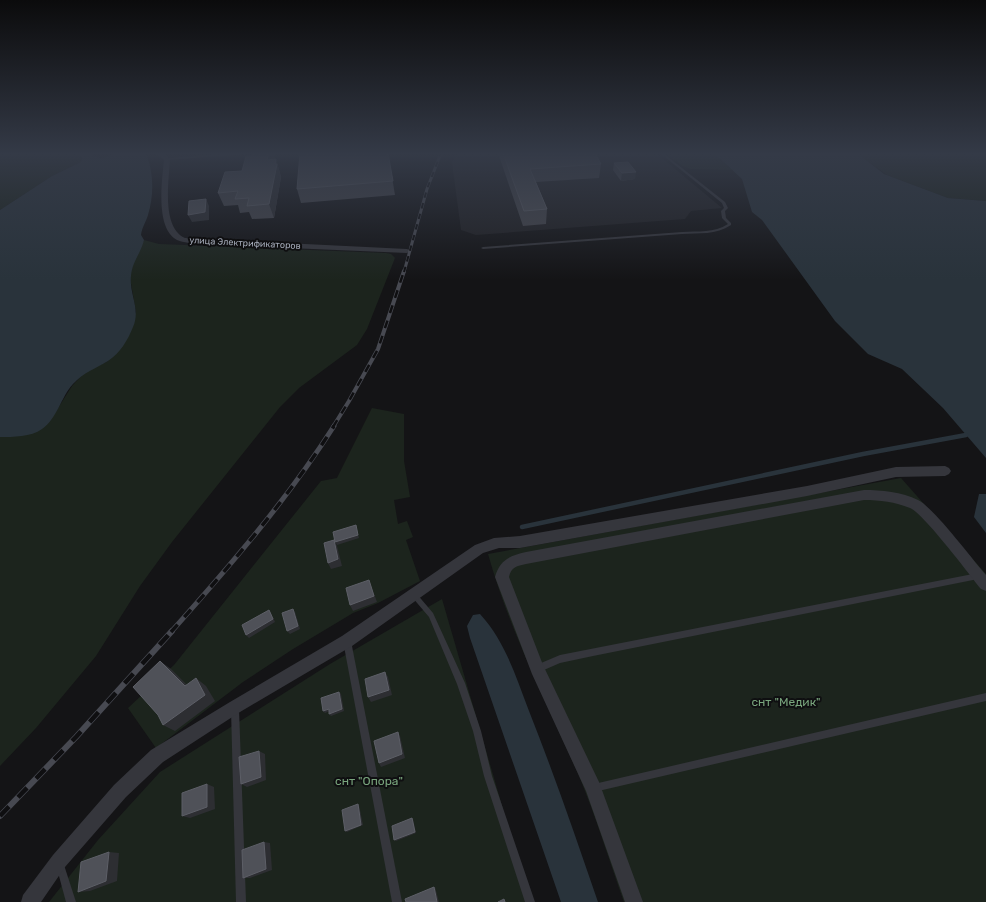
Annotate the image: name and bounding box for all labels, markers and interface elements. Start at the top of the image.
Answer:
street label: улица Электрификаторов [189,235,301,251]
park label: снт "Медик" [751,695,821,709]
park label: снт "Опора" [335,774,403,788]

